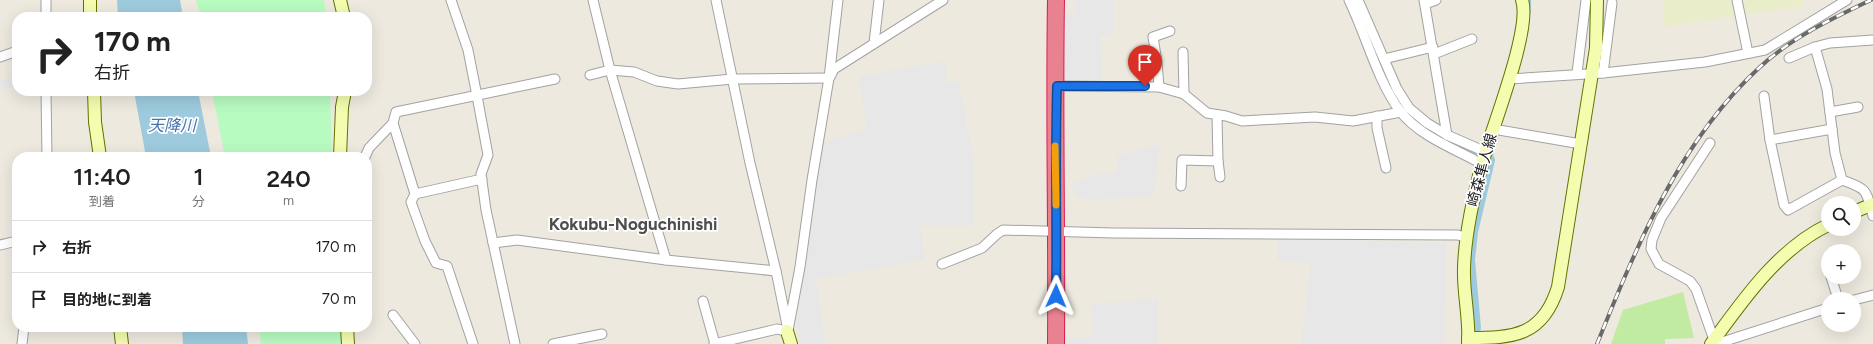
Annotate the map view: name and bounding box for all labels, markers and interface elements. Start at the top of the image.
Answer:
text: 170 m [94,24,171,58]
icon: right [28,28,80,80]
pin [1128,45,1162,86]
icon: arrive [1134,51,1156,73]
text: 右折 [94,62,130,84]
water label: 天降川 [148,116,198,135]
street label: 崎森隼人線 [1464,131,1500,209]
text: 11:40 [73,162,131,191]
text: 1 [194,162,204,191]
text: 240 [266,164,311,193]
text: m [283,193,294,208]
text: 到着 [89,194,115,209]
text: 分 [192,194,205,209]
map controls [1821,196,1861,332]
button: search [1821,196,1861,236]
district label: Kokubu-Noguchinishi [549,214,717,234]
icon: right [28,236,50,258]
text: 170 m [316,238,356,256]
text: 右折 [62,239,92,257]
button: + [1821,244,1861,284]
position arrow [1035,275,1077,317]
icon: arrive [28,288,50,310]
text: 70 m [322,290,356,308]
text: 目的地に到着 [62,291,152,309]
button: − [1821,292,1861,332]

